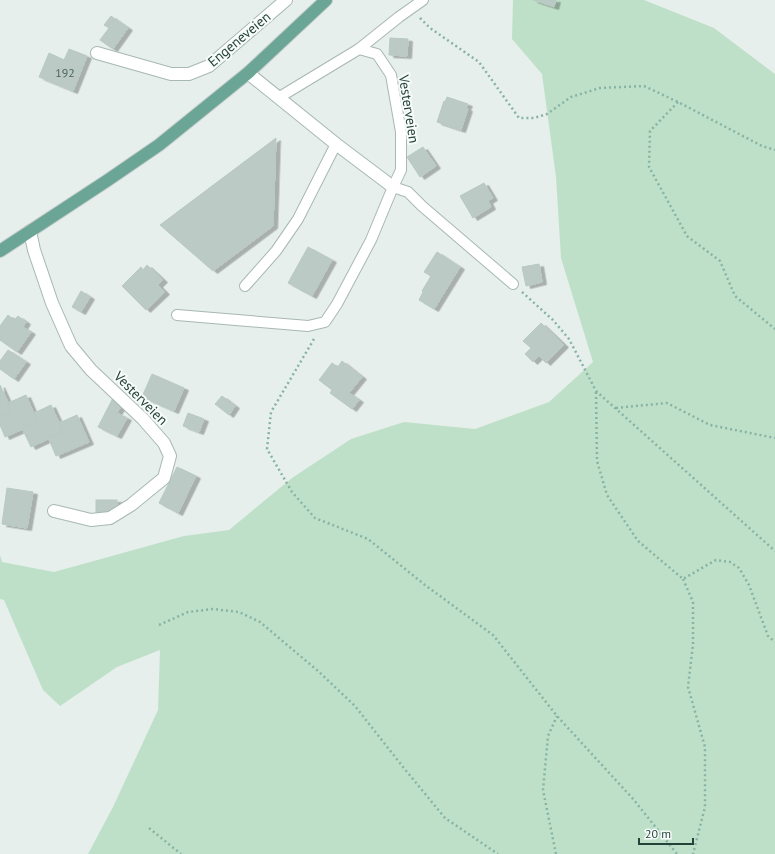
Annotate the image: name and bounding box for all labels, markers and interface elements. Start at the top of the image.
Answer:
street label: Engeneveien [204,8,274,70]
house number: 192 [55,65,75,80]
street label: Vesterveien [395,73,423,144]
street label: Vesterveien [110,367,172,429]
scale bar [639,820,693,846]
text: 20 m [645,826,671,841]

